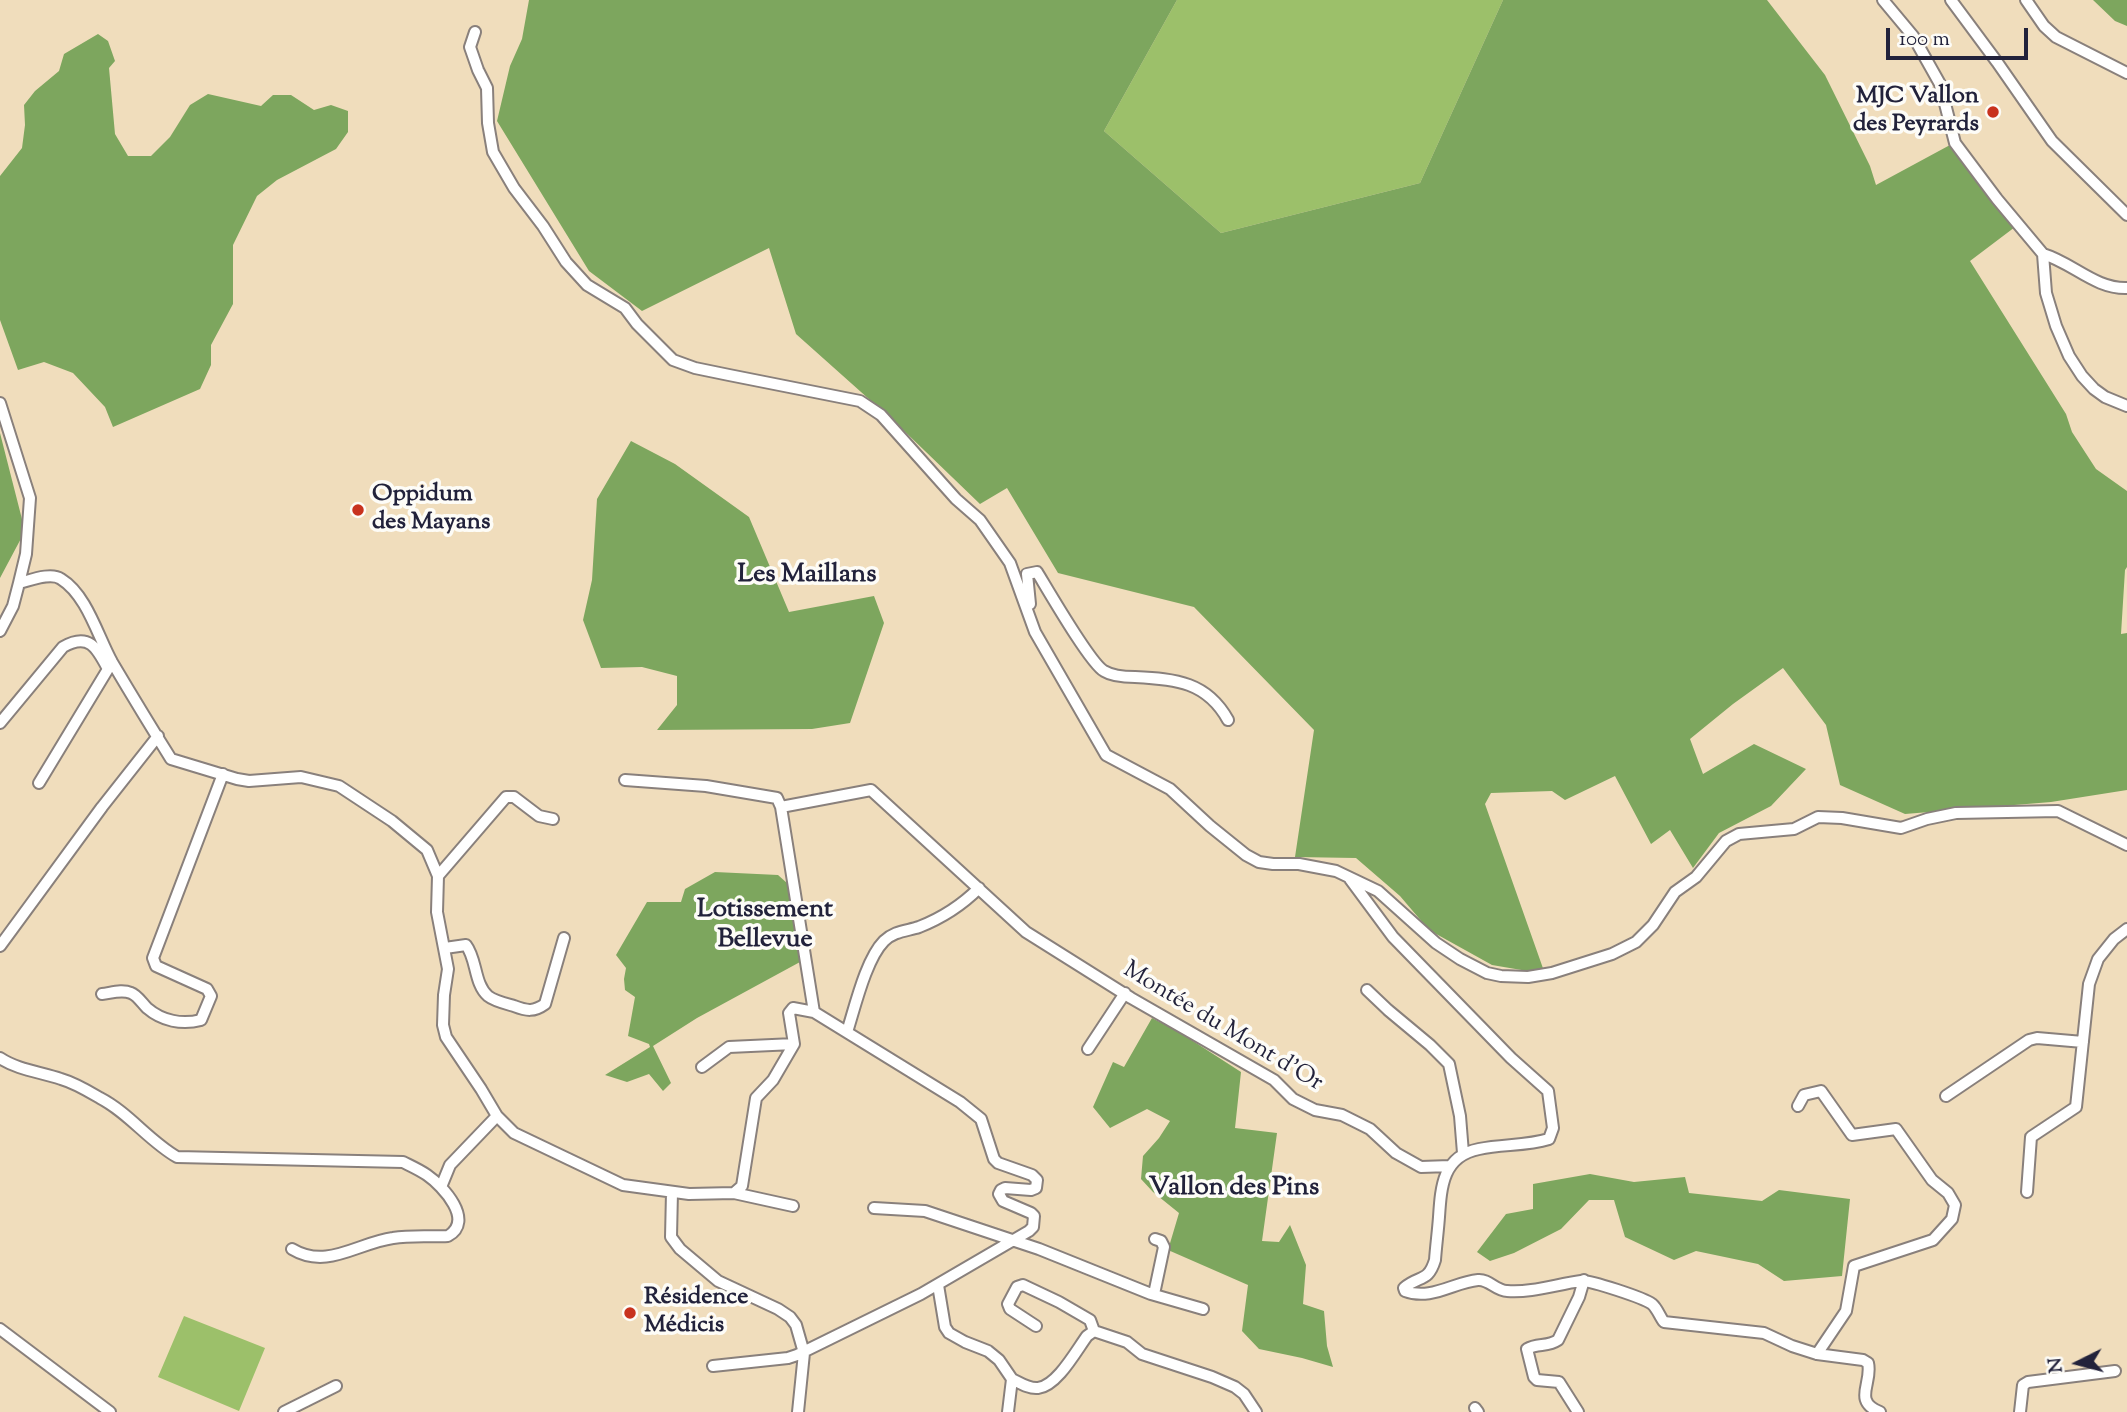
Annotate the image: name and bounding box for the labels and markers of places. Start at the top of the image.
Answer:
place label: MJC Vallon des Peyrards [1853,84,1979,140]
marker: MJC Vallon des Peyrards [1985,104,2001,120]
place label: Oppidum des Mayans [372,482,490,538]
marker: Oppidum des Mayans [350,502,366,518]
place label: Résidence Médicis [644,1285,748,1341]
marker: Résidence Médicis [622,1305,638,1321]

